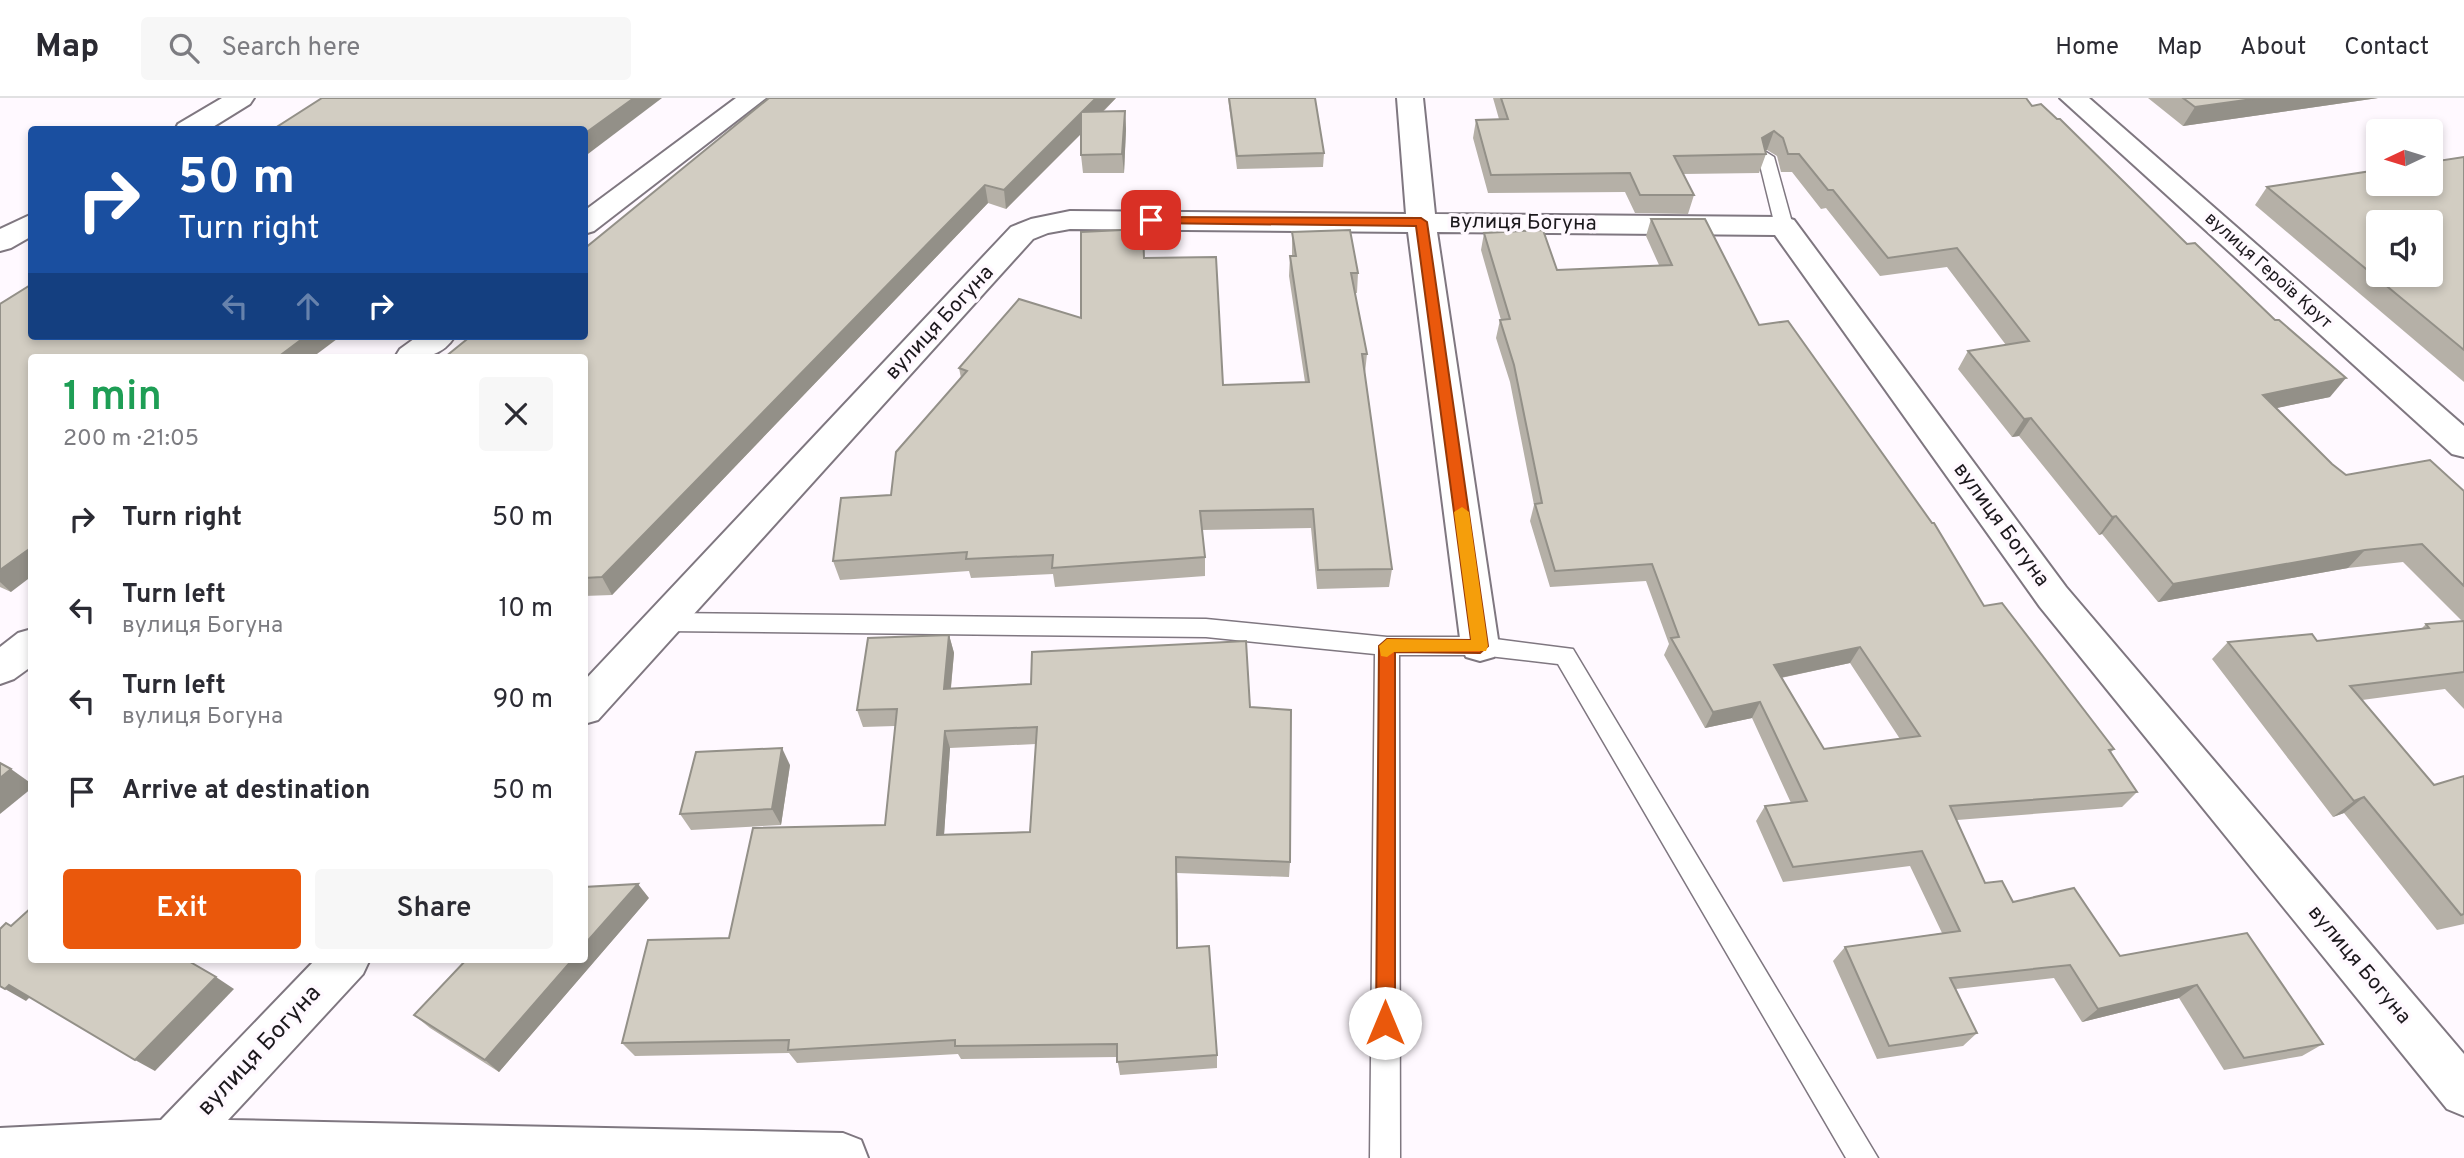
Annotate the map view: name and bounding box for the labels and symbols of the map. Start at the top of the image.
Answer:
north arrow [2366,119,2443,196]
pin [1121,190,1181,250]
street label: вулиця Богуна [1449,208,1597,238]
street label: вулиця Героїв Крут [2199,208,2337,334]
street label: вулиця Богуна [880,260,1000,386]
street label: вулиця Богуна [1947,458,2055,592]
street label: вулиця Богуна [2301,900,2417,1030]
street label: вулиця Богуна [192,979,328,1123]
position arrow [1348,986,1422,1060]

